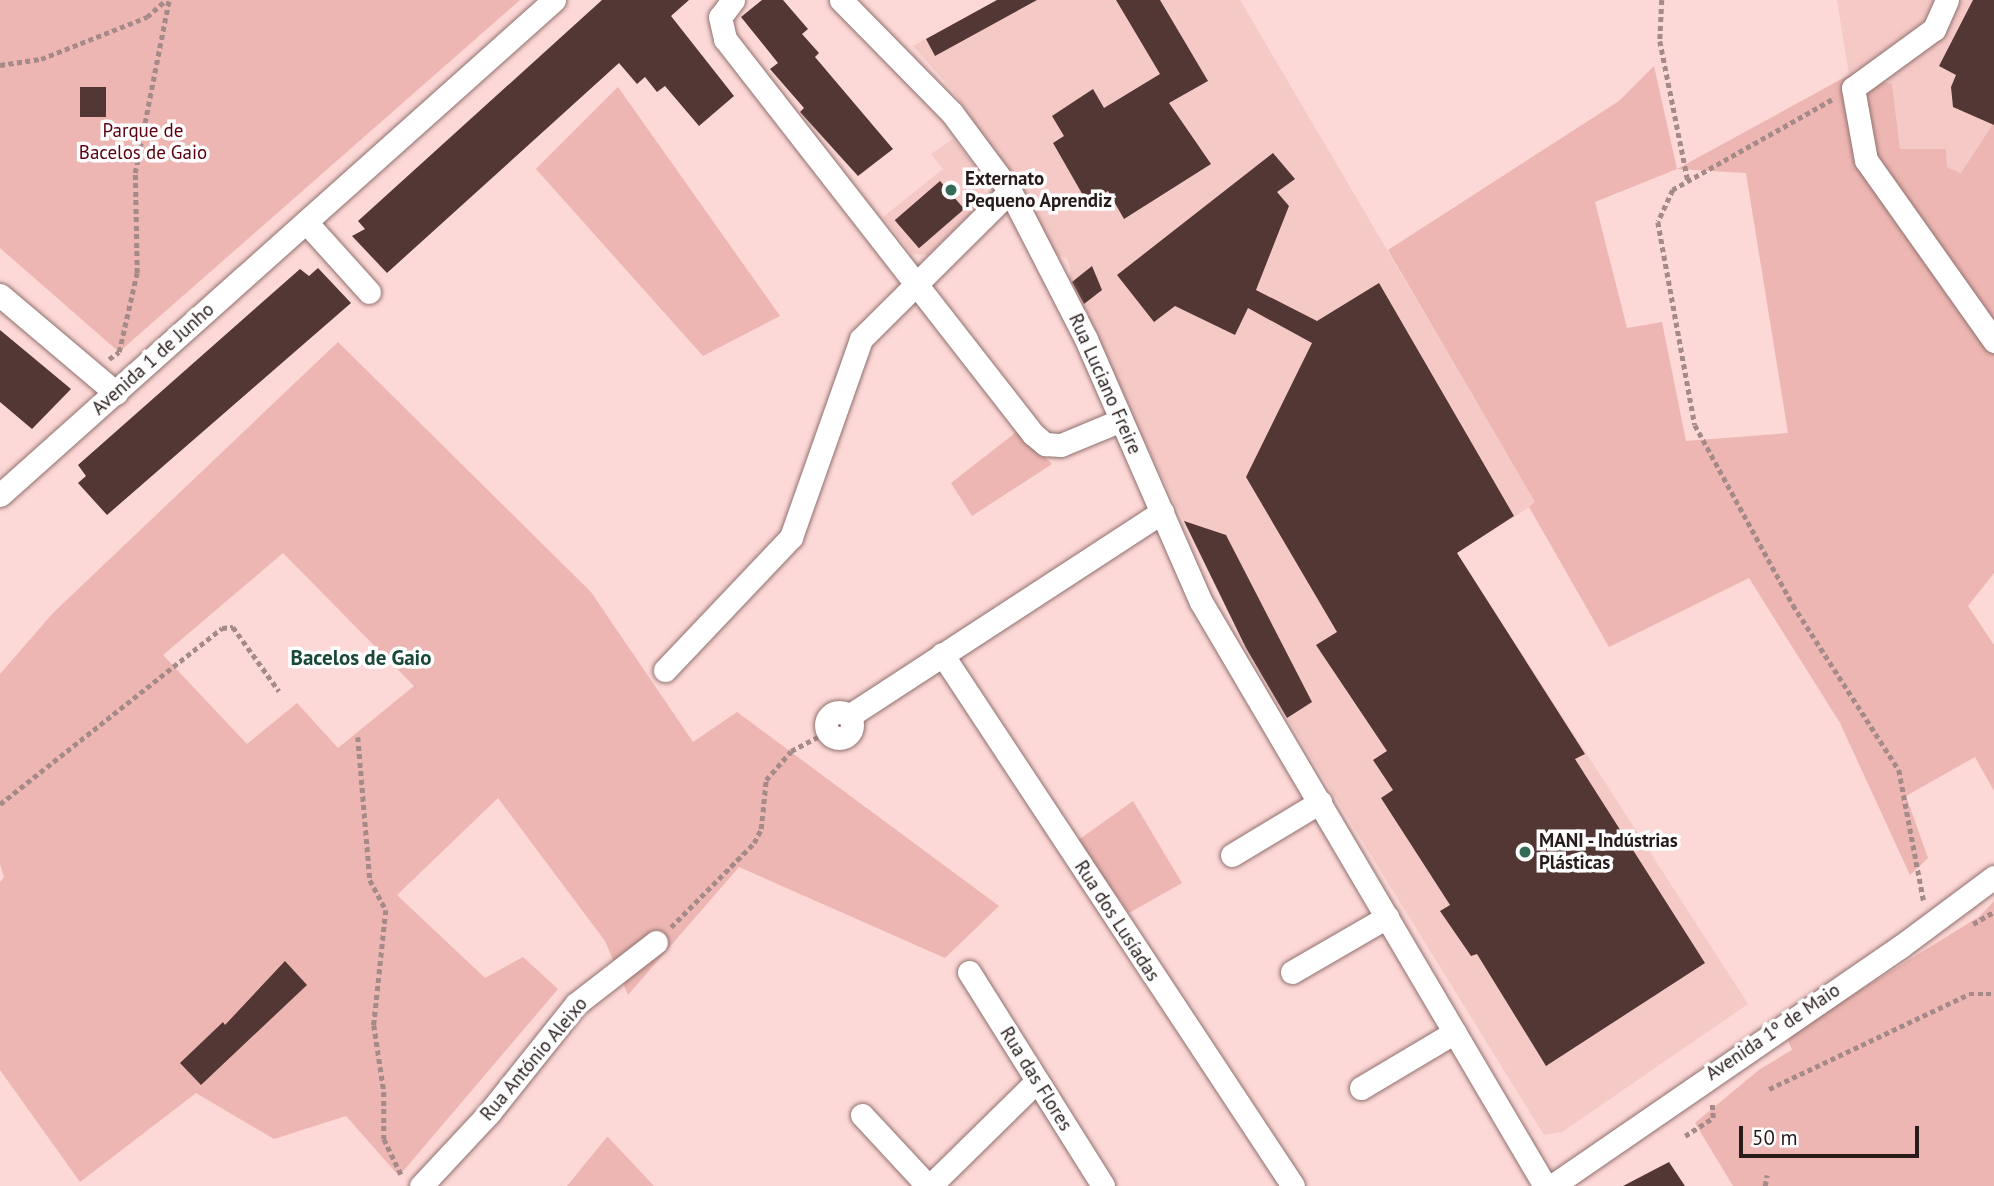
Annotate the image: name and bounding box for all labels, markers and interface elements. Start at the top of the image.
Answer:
park label: Parque de Bacelos de Gaio [79,120,207,164]
place label: Externato Pequeno Aprendiz [965,168,1113,212]
marker: Externato Pequeno Aprendiz [943,182,959,198]
street label: Avenida 1 de Junho [87,298,219,420]
street label: Rua Luciano Freire [1064,310,1146,458]
district label: Bacelos de Gaio [290,645,432,671]
place label: MANI - Indústrias Plásticas [1539,830,1680,874]
marker: MANI - Indústrias Plásticas [1517,844,1533,860]
street label: Rua dos Lusíadas [1070,856,1164,986]
street label: Avenida 1º de Maio [1702,979,1844,1085]
street label: Rua António Aleixo [475,992,593,1126]
street label: Rua das Flores [995,1023,1077,1135]
scale bar [1742,1112,1922,1156]
text: 50 m [1752,1124,1798,1151]

